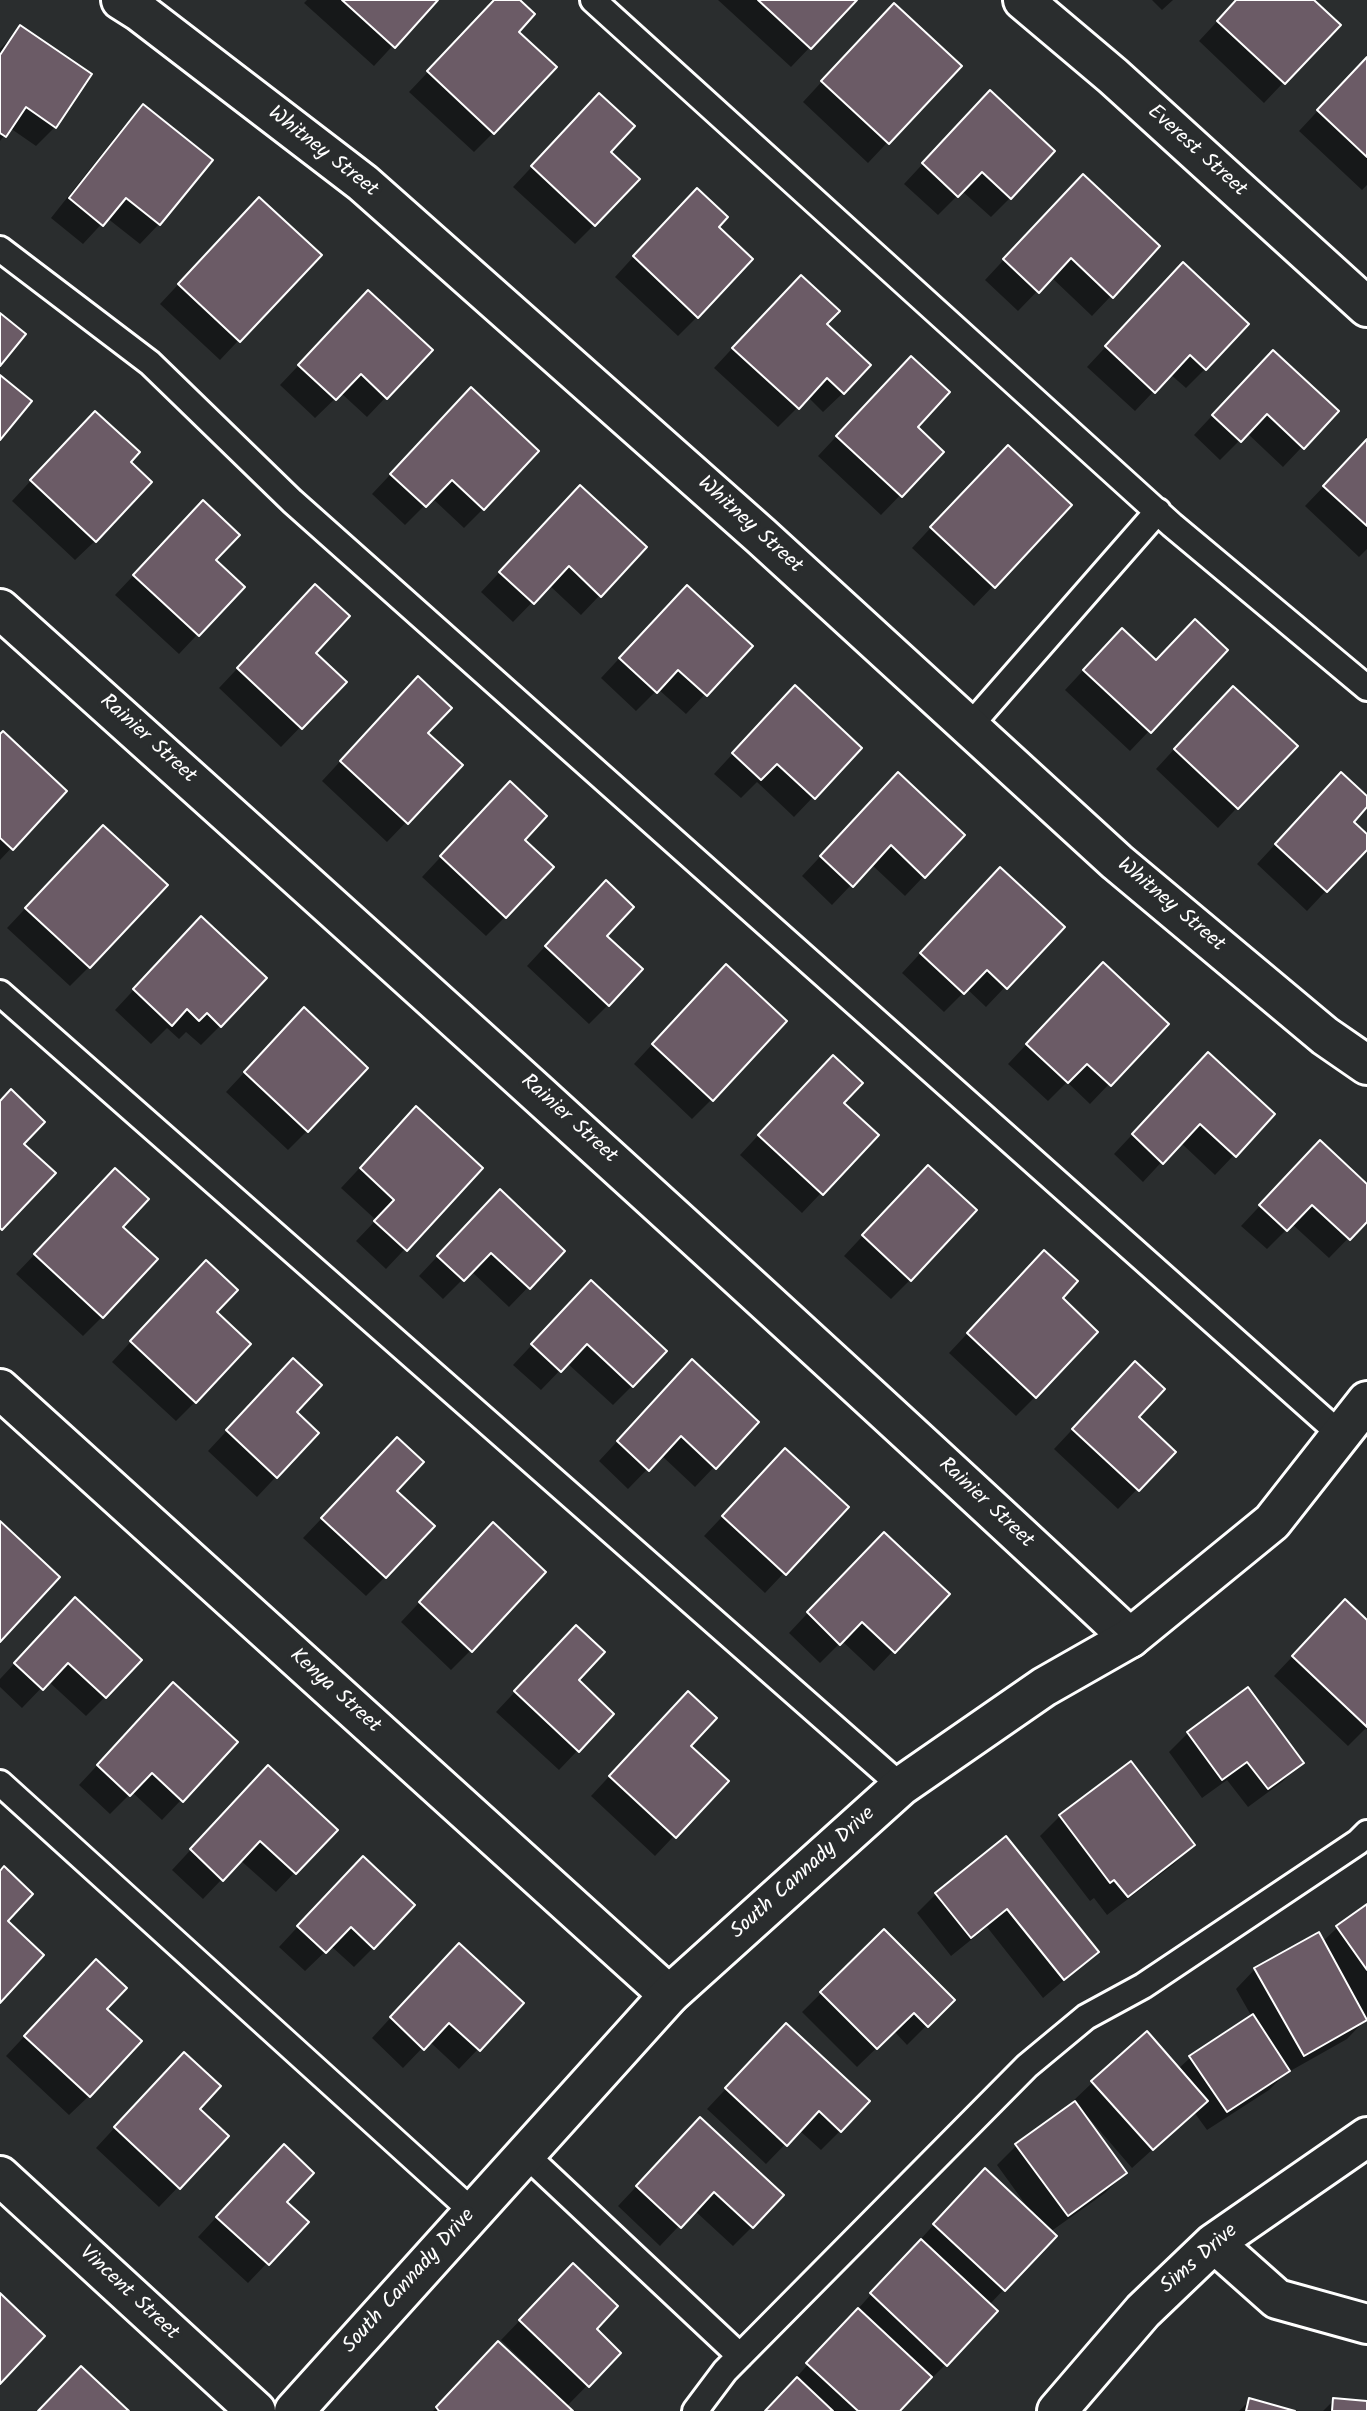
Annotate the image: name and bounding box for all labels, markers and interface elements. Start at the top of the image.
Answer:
street label: Everest Street [1141,101,1251,203]
street label: Whitney Street [262,102,382,204]
street label: Whitney Street [691,472,807,580]
street label: Rainier Street [93,690,201,790]
street label: Whitney Street [1111,854,1229,958]
street label: Rainier Street [514,1070,622,1170]
street label: Rainier Street [932,1453,1038,1555]
street label: Kenya Street [283,1644,385,1740]
street label: South Cannady Drive [727,1802,881,1946]
street label: South Cannady Drive [338,2205,482,2359]
street label: Sims Drive [1156,2220,1244,2300]
street label: Vincent Street [73,2241,183,2347]

